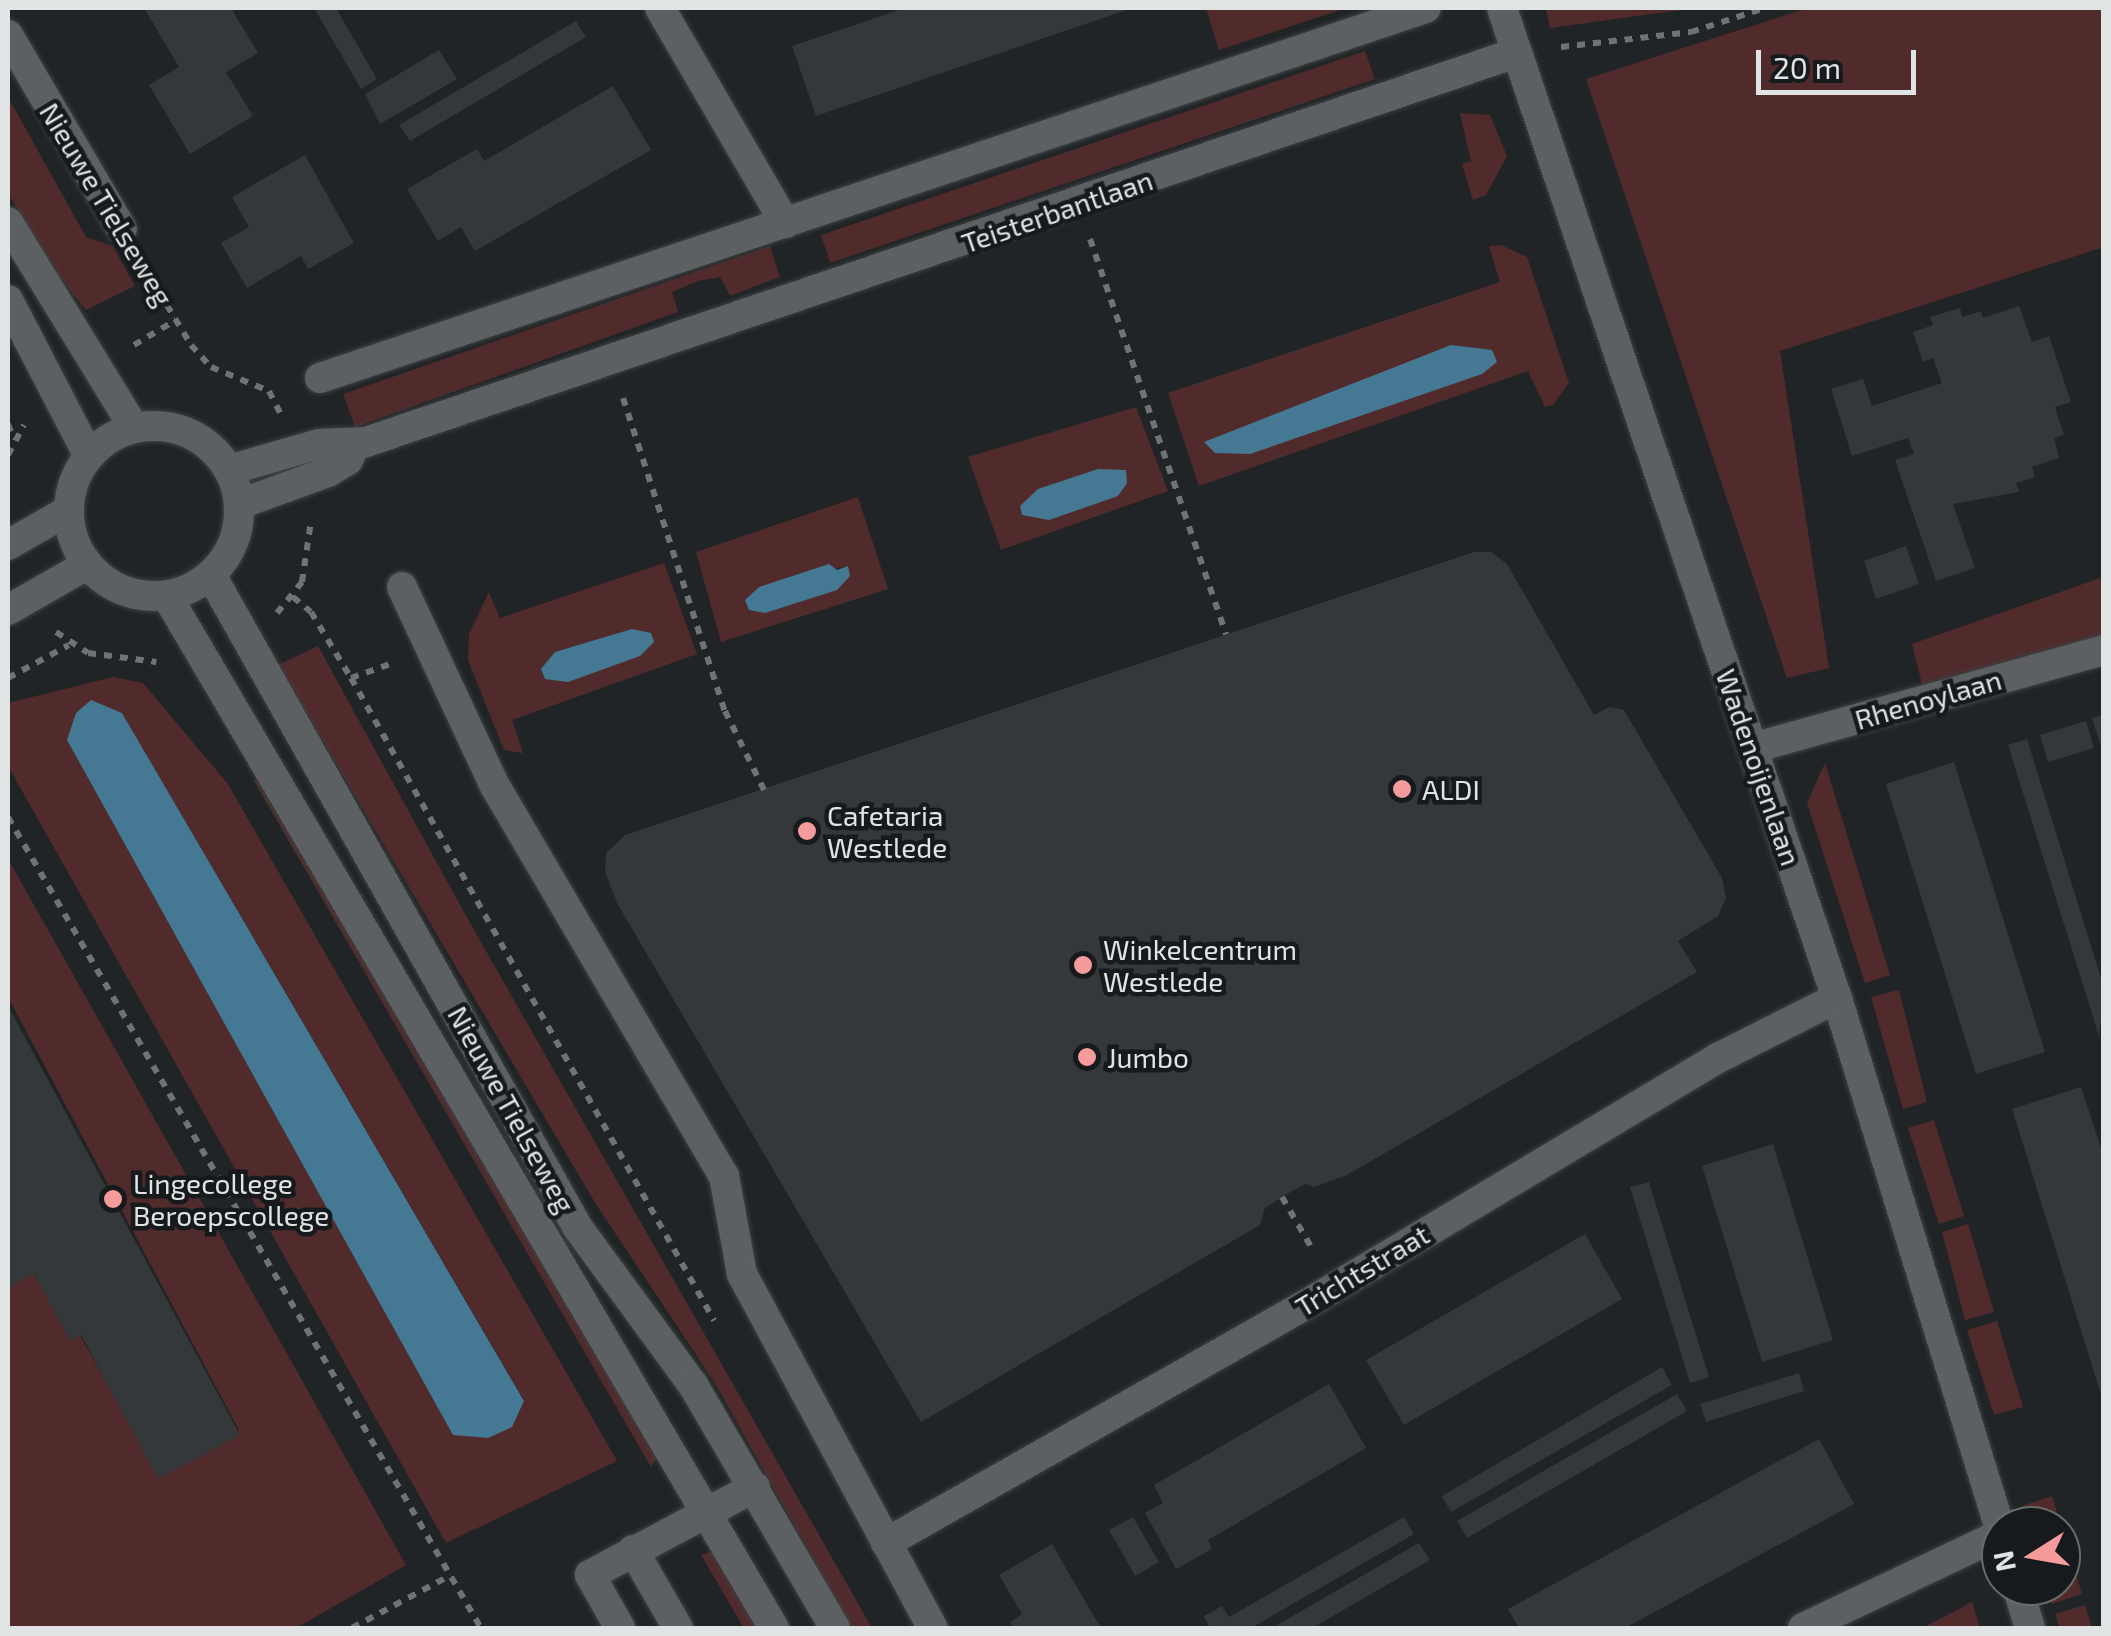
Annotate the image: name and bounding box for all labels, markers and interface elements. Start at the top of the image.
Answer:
scale bar [1761,30,1921,92]
text: 20 m [1773,49,1841,85]
street label: Nieuwe Tielseweg [33,96,181,312]
street label: Teisterbantlaan [957,163,1157,259]
street label: Rhenoylaan [1851,662,2005,736]
street label: Wadenoijenlaan [1710,664,1808,870]
place label: ALDI [1422,772,1480,806]
marker: ALDI [1391,778,1413,800]
place label: Cafetaria Westlede [827,798,947,864]
marker: Cafetaria Westlede [796,820,818,842]
place label: Winkelcentrum Westlede [1103,932,1297,998]
marker: Winkelcentrum Westlede [1072,954,1094,976]
street label: Nieuwe Tielseweg [441,1000,583,1218]
place label: Jumbo [1107,1040,1189,1074]
marker: Jumbo [1076,1046,1098,1068]
place label: Lingecollege Beroepscollege [133,1166,329,1232]
marker: Lingecollege Beroepscollege [102,1188,124,1210]
street label: Trichtstraat [1289,1217,1435,1323]
north arrow [1981,1506,2081,1606]
text: N [1985,1548,2022,1575]

